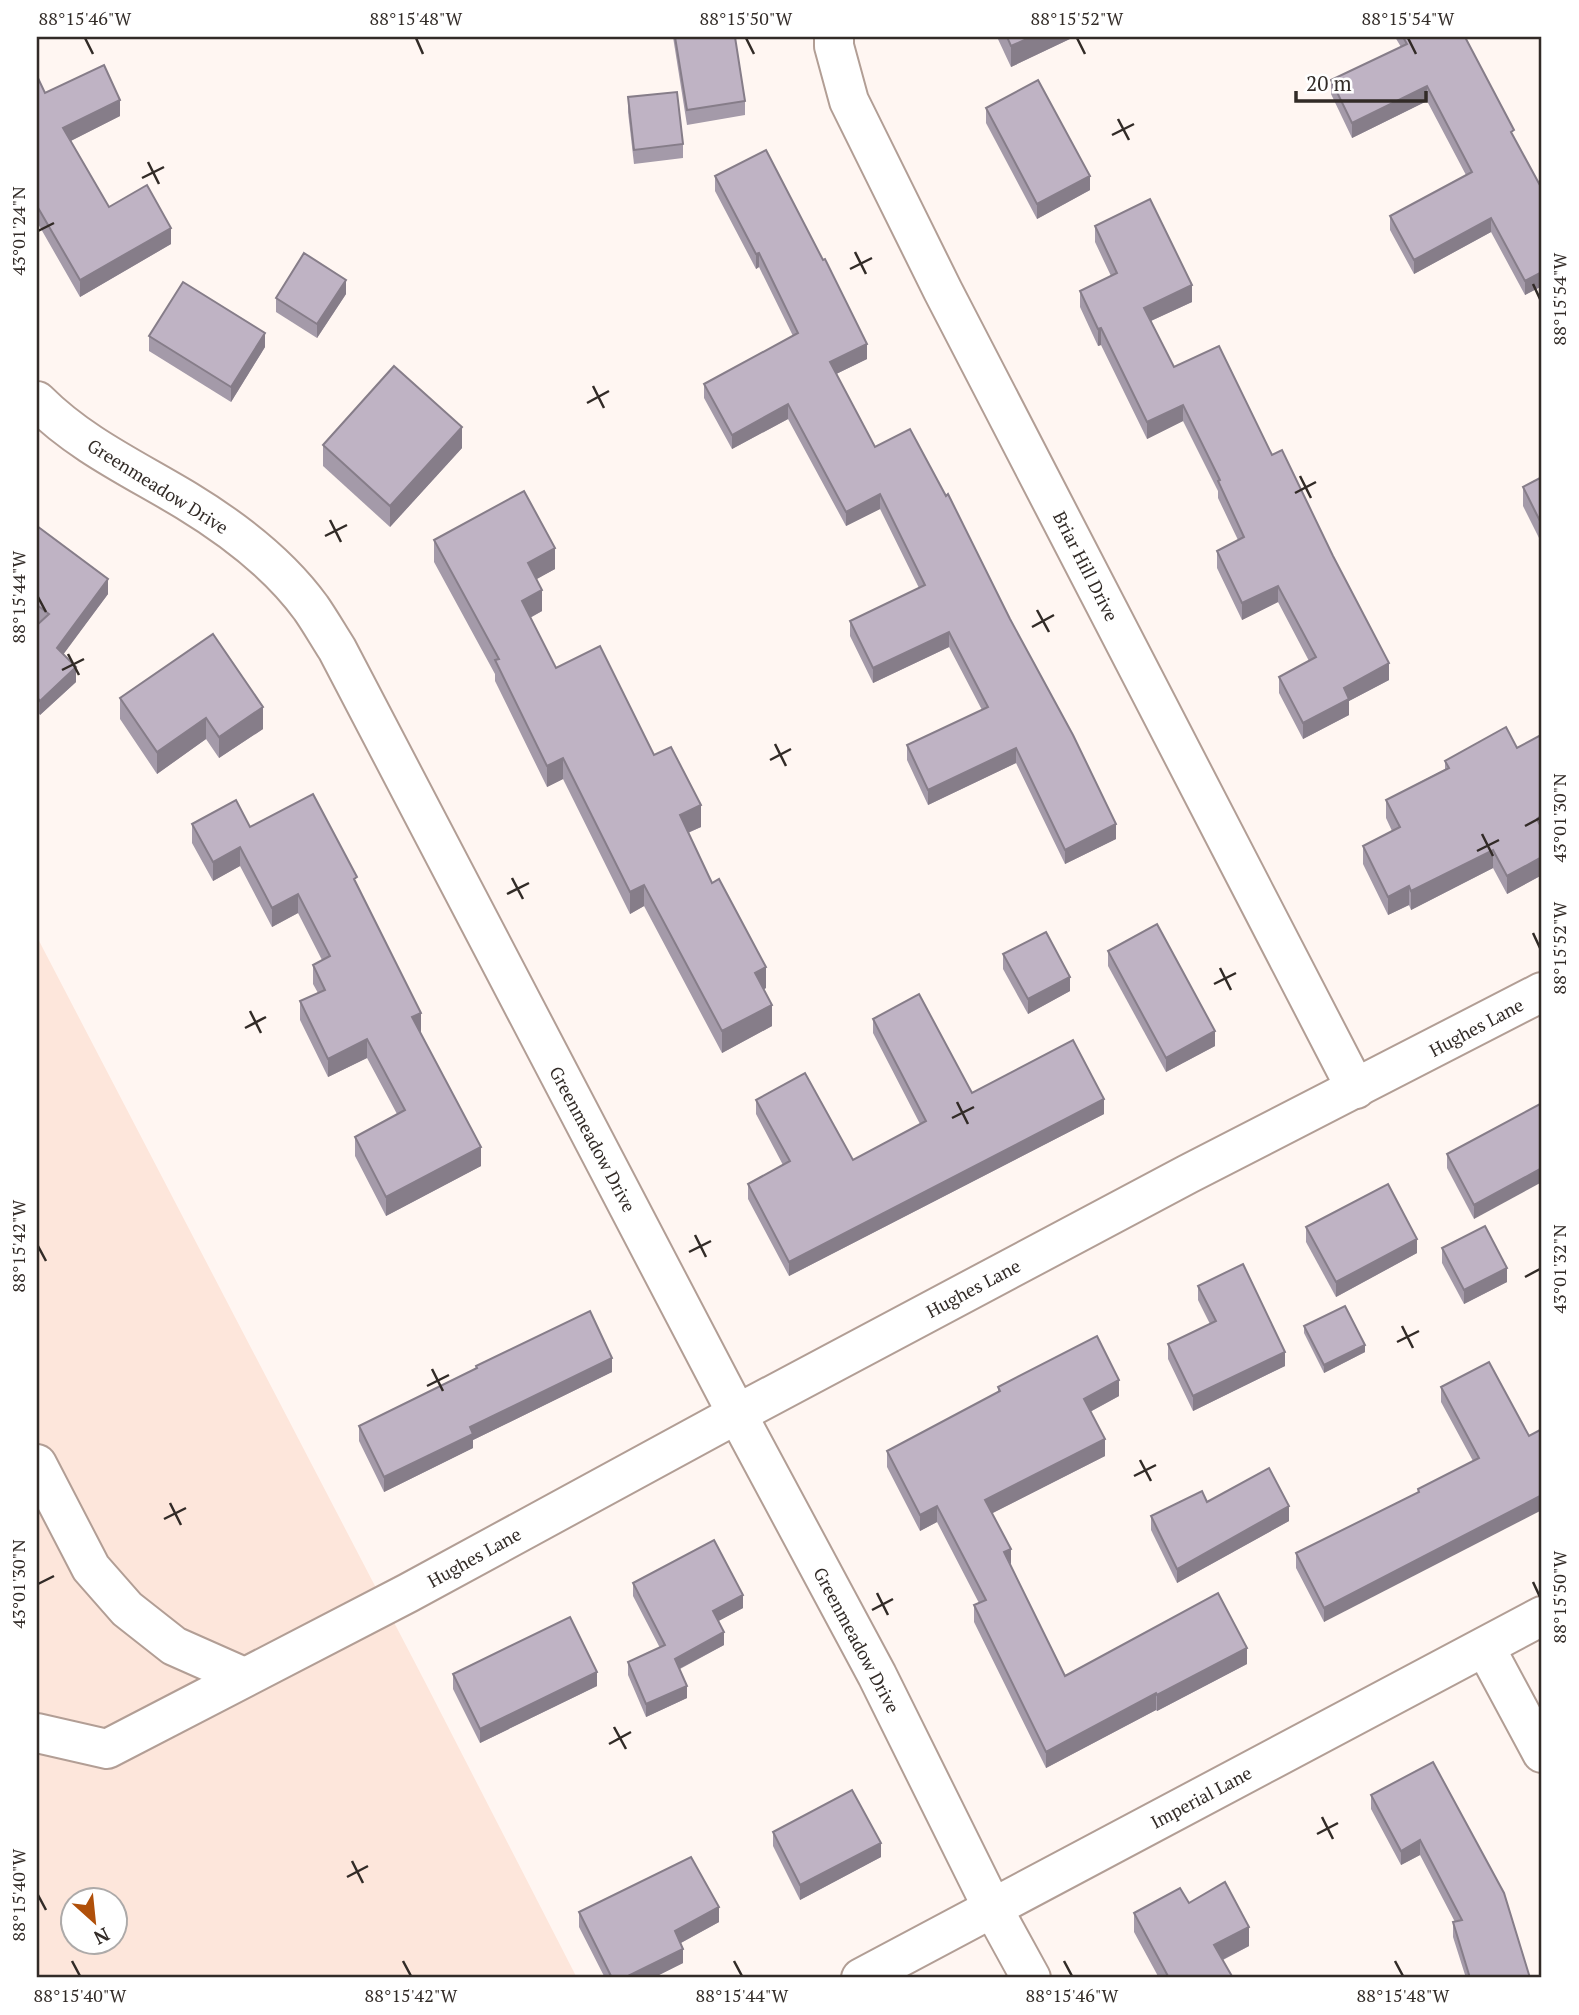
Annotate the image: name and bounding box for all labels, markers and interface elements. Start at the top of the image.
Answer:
text: 88°15'46"W [39,6,132,30]
text: 88°15'48"W [370,6,463,30]
text: 88°15'50"W [700,6,793,30]
text: 88°15'52"W [1031,6,1124,30]
text: 88°15'54"W [1362,6,1455,30]
scale bar [1296,60,1425,104]
text: 20 m [1306,69,1352,97]
text: 43°01'24"N [6,186,30,276]
text: 88°15'54"W [1547,252,1571,345]
street label: Greenmeadow Drive [83,433,233,539]
street label: Briar Hill Drive [1048,507,1124,625]
text: 88°15'44"W [6,550,30,643]
text: 43°01'30"N [1547,773,1571,863]
text: 88°15'52"W [1547,901,1571,994]
street label: Hughes Lane [1425,992,1527,1062]
street label: Greenmeadow Drive [544,1062,642,1216]
text: 88°15'42"W [6,1199,30,1292]
text: 43°01'32"N [1547,1224,1571,1314]
street label: Hughes Lane [922,1253,1024,1323]
street label: Hughes Lane [423,1521,525,1593]
text: 43°01'30"N [6,1539,30,1629]
text: 88°15'50"W [1547,1550,1571,1643]
street label: Greenmeadow Drive [808,1563,906,1717]
street label: Imperial Lane [1146,1760,1256,1834]
text: 88°15'40"W [6,1848,30,1941]
north arrow [60,1885,130,1955]
text: N [89,1922,114,1951]
text: 88°15'40"W [34,1983,127,2007]
text: 88°15'42"W [365,1983,458,2007]
text: 88°15'44"W [696,1983,789,2007]
text: 88°15'46"W [1026,1983,1119,2007]
text: 88°15'48"W [1357,1983,1450,2007]

